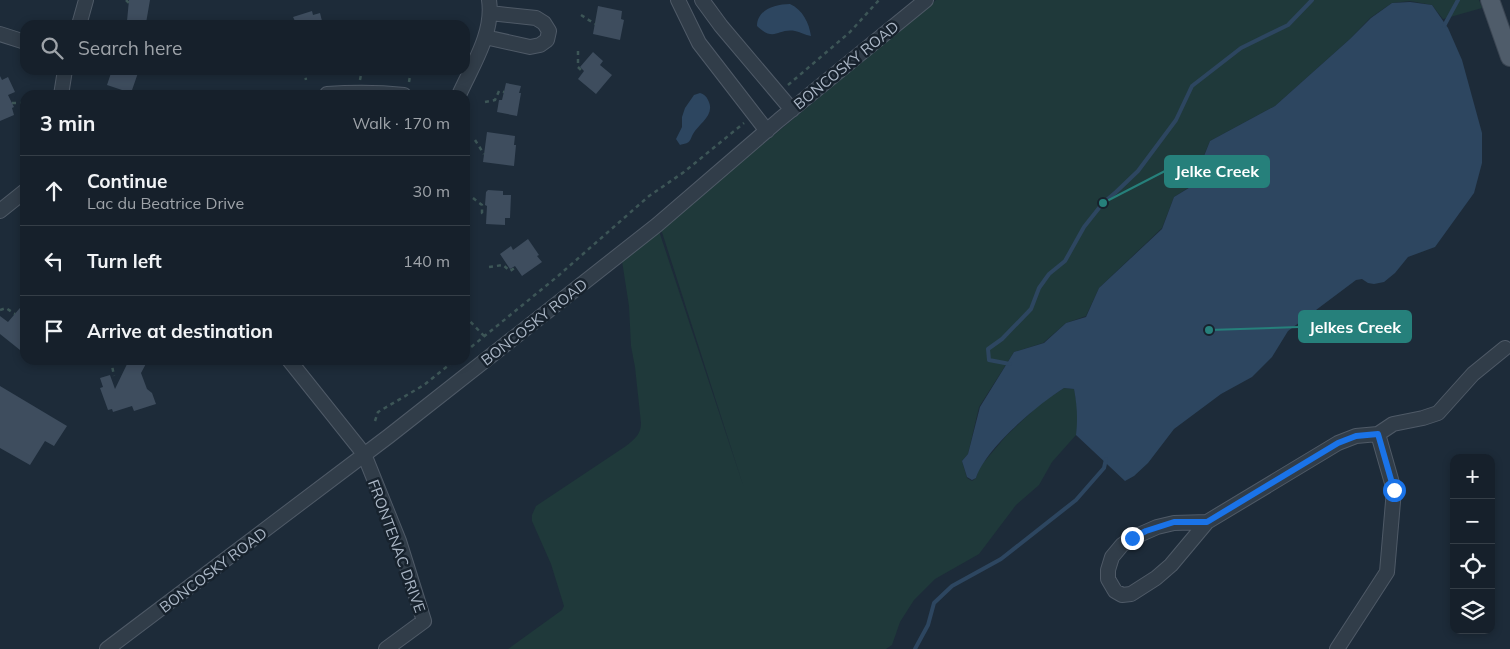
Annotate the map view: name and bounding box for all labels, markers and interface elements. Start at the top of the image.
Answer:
street label: BONCOSKY ROAD [790,17,902,113]
search box [20,20,470,75]
icon: search [38,34,66,62]
text: Search here [78,36,182,60]
text: 3 min [40,110,95,136]
text: Walk · 170 m [352,113,450,133]
callout: Jelke Creek [1165,156,1269,187]
text: Jelke Creek [1175,161,1260,181]
text: Continue [87,169,167,193]
icon: ahead [40,177,68,205]
text: 30 m [413,181,450,201]
text: Lac du Beatrice Drive [87,193,244,213]
icon: left [40,247,68,275]
text: Turn left [87,249,162,273]
text: 140 m [403,251,450,271]
street label: BONCOSKY ROAD [477,275,591,369]
callout: Jelkes Creek [1299,311,1411,342]
icon: arrive [40,317,68,345]
text: Jelkes Creek [1309,317,1402,337]
text: Arrive at destination [87,319,273,343]
map controls [1450,454,1495,634]
button: + [1450,454,1495,499]
street label: FRONTENAC DRIVE [364,477,430,615]
route start [1383,479,1406,502]
button: − [1450,499,1495,544]
street label: BONCOSKY ROAD [155,523,271,617]
route end [1121,527,1144,550]
button: locate [1450,544,1495,589]
button: layers [1450,589,1495,634]

